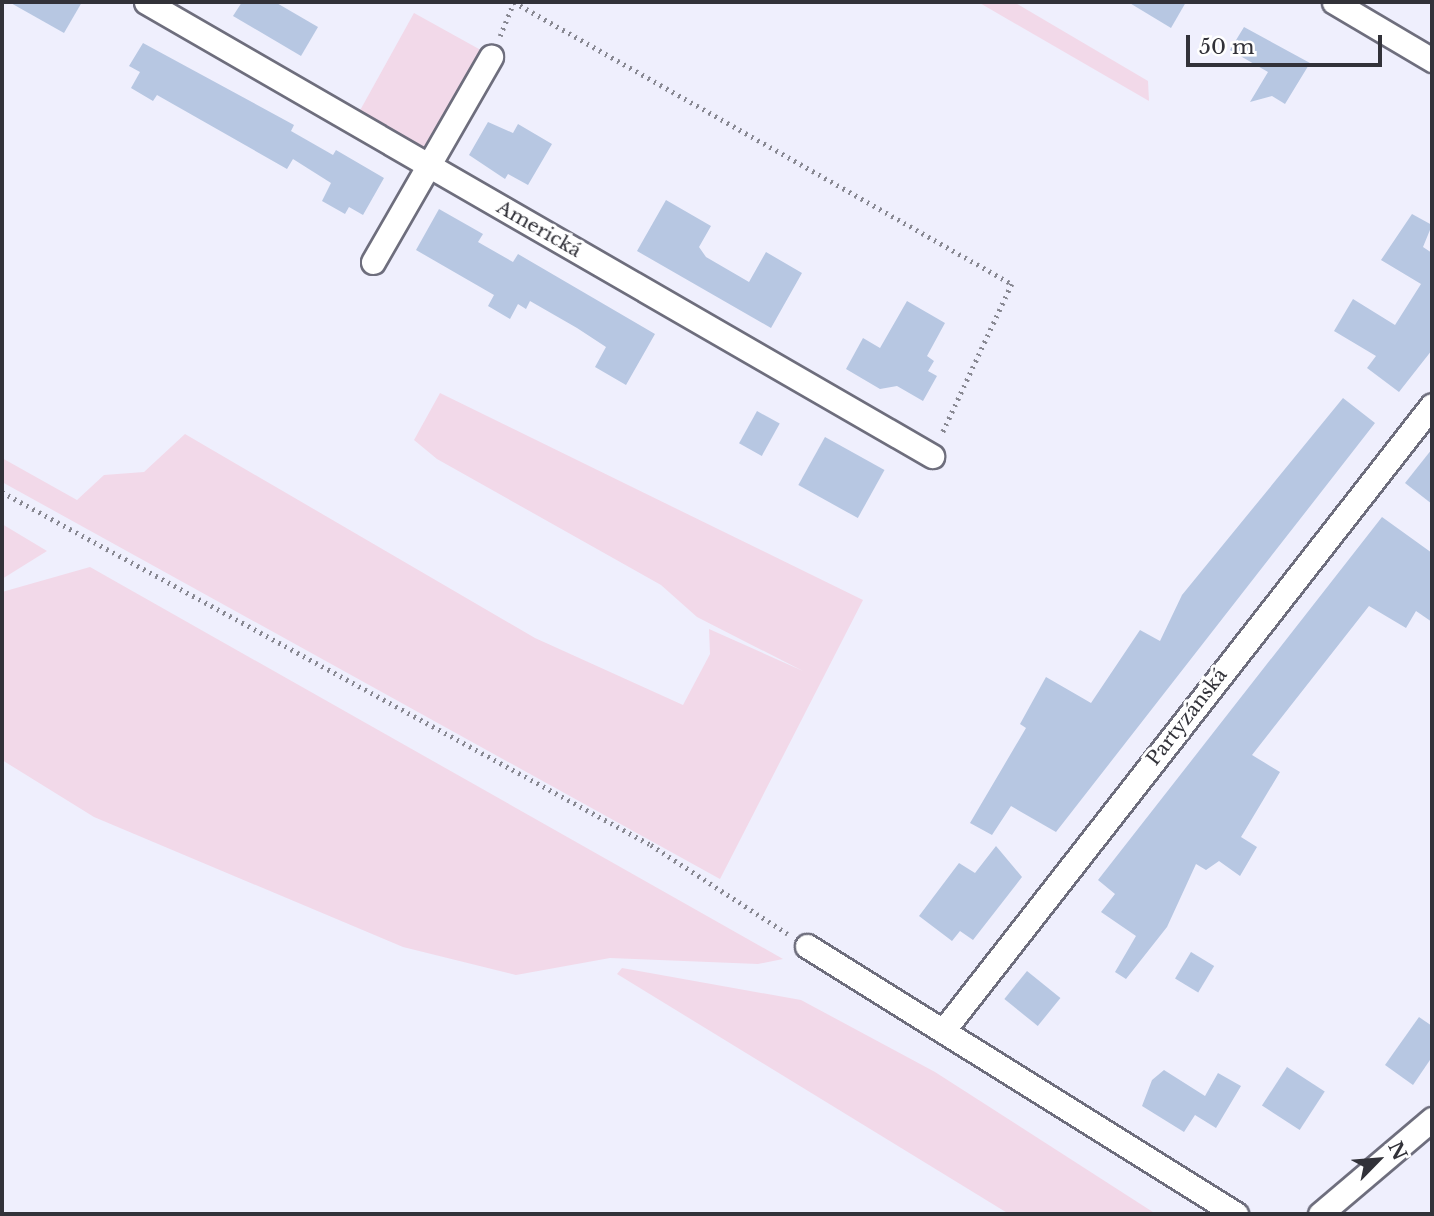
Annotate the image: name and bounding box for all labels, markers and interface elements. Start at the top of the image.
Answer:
scale bar [1189,21,1385,65]
text: 50 m [1199,34,1254,60]
street label: Americká [493,196,585,262]
street label: Partyzánská [1142,664,1232,770]
north arrow [1343,1125,1413,1195]
text: N [1383,1138,1412,1164]

